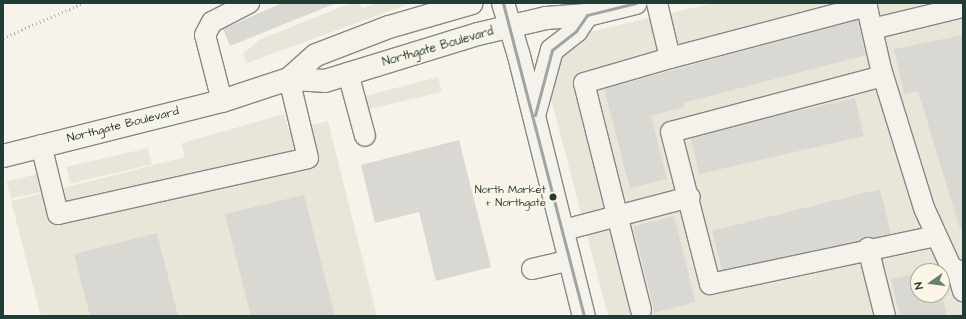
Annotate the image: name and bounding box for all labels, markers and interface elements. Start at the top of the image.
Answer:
street label: Northgate Boulevard [381,24,495,70]
street label: Northgate Boulevard [65,104,181,146]
place label: North Market + Northgate [475,184,546,210]
marker: North Market + Northgate [548,192,558,202]
north arrow [910,263,950,303]
text: N [911,281,927,291]

